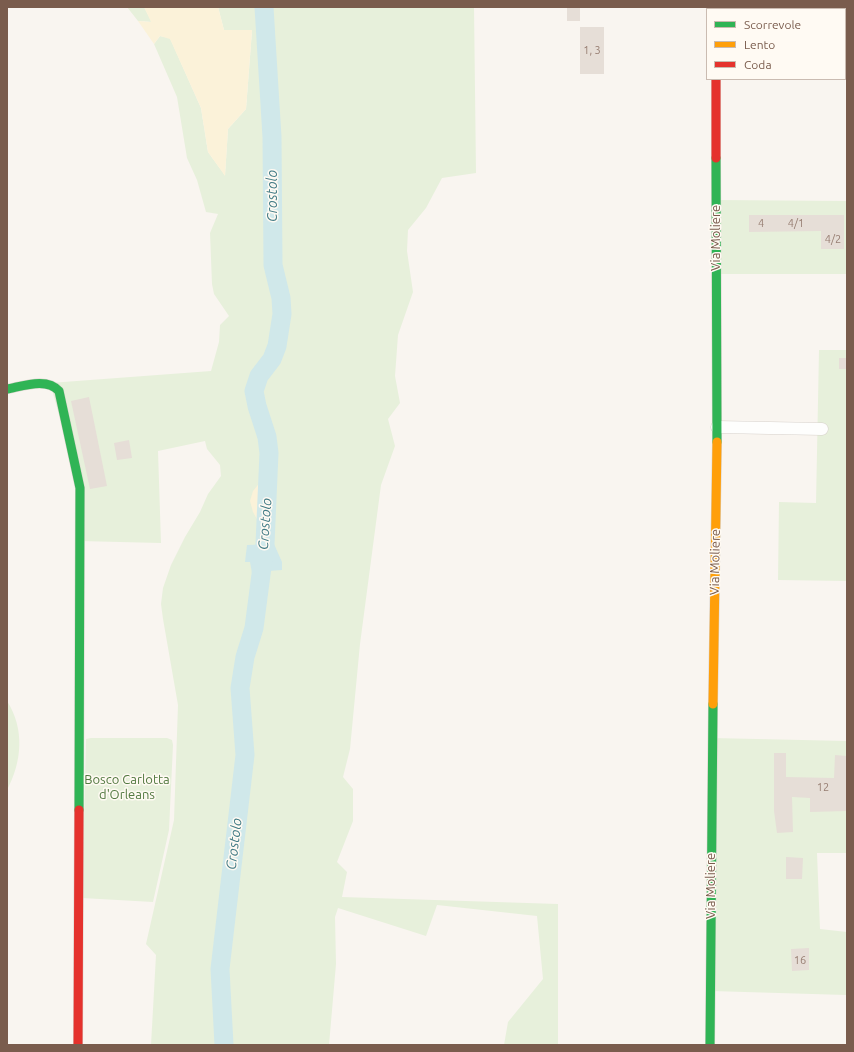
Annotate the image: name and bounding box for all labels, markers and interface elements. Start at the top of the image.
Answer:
legend [706,8,846,80]
text: Scorrevole [744,18,801,31]
text: Lento [744,38,775,51]
house number: 1, 3 [583,43,601,57]
text: Coda [744,58,772,71]
water label: Crostolo [264,170,280,222]
street label: Via Moliere [708,205,724,271]
house number: 4 [758,216,764,230]
house number: 4/1 [788,216,804,230]
house number: 4/2 [825,232,841,246]
water label: Crostolo [255,498,275,550]
street label: Via Moliere [707,529,723,595]
park label: Bosco Carlotta d'Orleans [84,772,170,803]
house number: 12 [817,780,829,794]
water label: Crostolo [222,817,246,871]
street label: Via Moliere [703,853,719,919]
house number: 16 [794,953,806,967]

